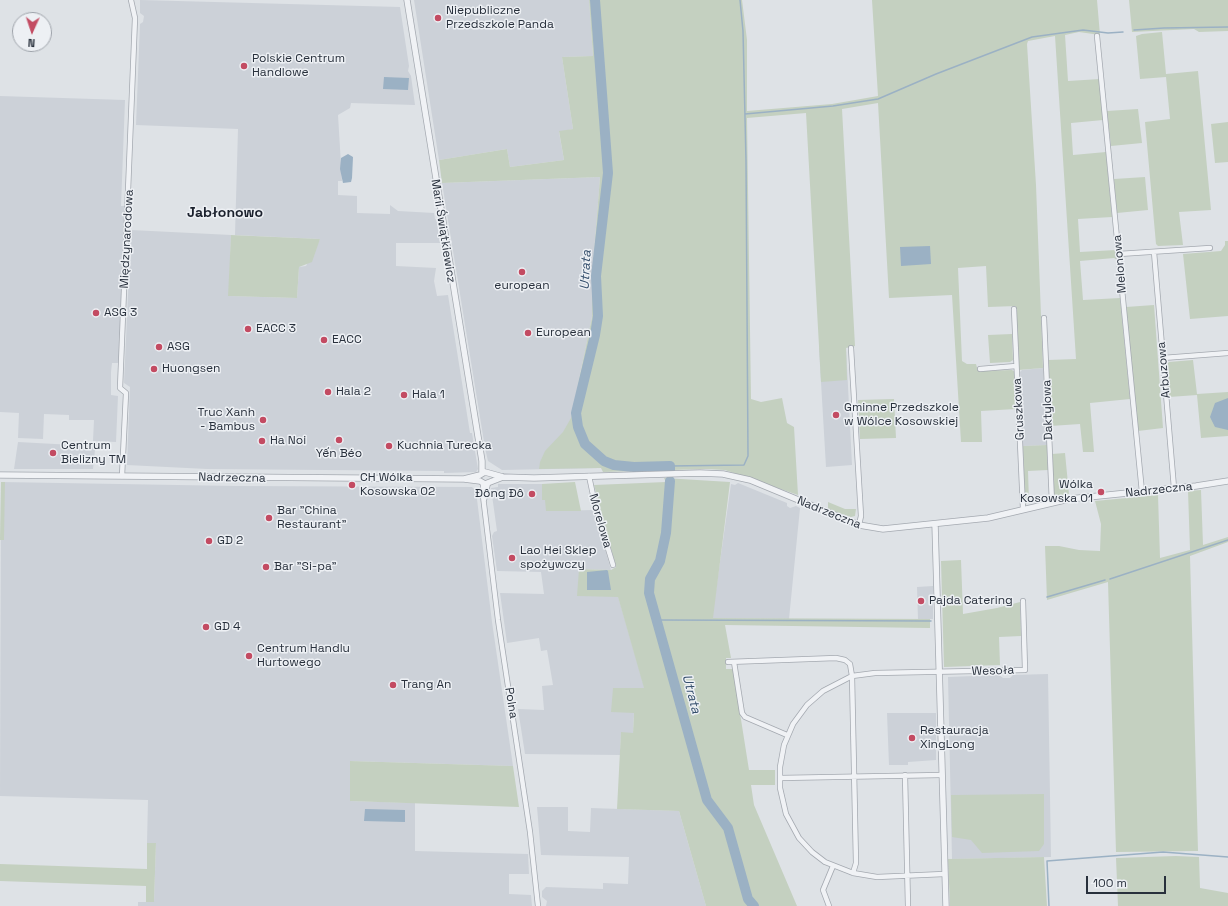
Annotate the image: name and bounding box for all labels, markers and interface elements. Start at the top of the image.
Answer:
place label: Niepubliczne Przedszkole Panda [446,4,554,32]
north arrow [12,12,52,52]
marker: Niepubliczne Przedszkole Panda [433,13,443,23]
text: N [27,36,35,50]
place label: Polskie Centrum Handlowe [252,52,345,80]
marker: Polskie Centrum Handlowe [239,61,249,71]
street label: Marii Świątkiewicz [428,178,458,284]
street label: Międzynarodowa [117,189,137,289]
district label: Jabłonowo [187,205,263,221]
street label: Melonowa [1110,234,1130,294]
water label: Utrata [577,250,595,290]
marker: european [517,267,527,277]
place label: european [494,279,550,293]
place label: ASG 3 [104,306,137,320]
marker: ASG 3 [91,308,101,318]
place label: EACC 3 [256,322,296,336]
marker: EACC 3 [243,324,253,334]
place label: European [536,326,591,340]
marker: European [523,328,533,338]
place label: EACC [332,333,362,347]
marker: EACC [319,335,329,345]
place label: ASG [167,340,190,354]
street label: Arbuzowa [1154,341,1174,399]
marker: ASG [154,342,164,352]
place label: Huongsen [162,362,220,376]
marker: Huongsen [149,364,159,374]
street label: Gruszkowa [1010,378,1028,440]
street label: Daktylowa [1040,379,1056,441]
place label: Hala 2 [336,385,371,399]
marker: Hala 2 [323,387,333,397]
place label: Hala 1 [412,388,445,402]
marker: Hala 1 [399,390,409,400]
place label: Gminne Przedszkole w Wólce Kosowskiej [844,401,959,429]
place label: Truc Xanh - Bambus [198,406,255,434]
marker: Gminne Przedszkole w Wólce Kosowskiej [831,410,841,420]
marker: Truc Xanh - Bambus [258,415,268,425]
place label: Ha Noi [270,434,306,448]
marker: Yến Béo [334,435,344,445]
marker: Ha Noi [257,436,267,446]
place label: Centrum Bielizny TM [61,439,126,467]
place label: Kuchnia Turecka [397,439,492,453]
marker: Kuchnia Turecka [384,441,394,451]
place label: Yến Béo [316,447,362,461]
marker: Centrum Bielizny TM [48,448,58,458]
street label: Nadrzeczna [198,470,266,486]
place label: CH Wólka Kosowska 02 [360,471,435,499]
place label: Wólka Kosowska 01 [1020,478,1093,506]
street label: Nadrzeczna [1125,479,1193,501]
marker: CH Wólka Kosowska 02 [347,480,357,490]
place label: Đông Đô [475,487,524,501]
marker: Wólka Kosowska 01 [1096,487,1106,497]
marker: Đông Đô [527,489,537,499]
street label: Morelowa [585,492,615,550]
street label: Nadrzeczna [795,494,863,532]
place label: Bar "China Restaurant" [277,504,347,532]
marker: Bar "China Restaurant" [264,513,274,523]
place label: GD 2 [217,534,243,548]
marker: GD 2 [204,536,214,546]
place label: Lao Hei Sklep spożywczy [520,544,596,572]
marker: Lao Hei Sklep spożywczy [507,553,517,563]
place label: Bar "Si-pa" [274,560,337,574]
marker: Bar "Si-pa" [261,562,271,572]
place label: Pajda Catering [929,594,1013,608]
marker: Pajda Catering [916,596,926,606]
place label: GD 4 [214,620,240,634]
marker: GD 4 [201,622,211,632]
place label: Centrum Handlu Hurtowego [257,642,350,670]
marker: Centrum Handlu Hurtowego [244,651,254,661]
street label: Wesoła [972,663,1014,679]
water label: Utrata [678,673,704,715]
place label: Trang An [401,678,451,692]
marker: Trang An [388,680,398,690]
street label: Polna [501,686,521,720]
place label: Restauracja XingLong [920,724,989,752]
marker: Restauracja XingLong [907,733,917,743]
scale bar [1088,868,1168,894]
text: 100 m [1093,875,1127,891]

